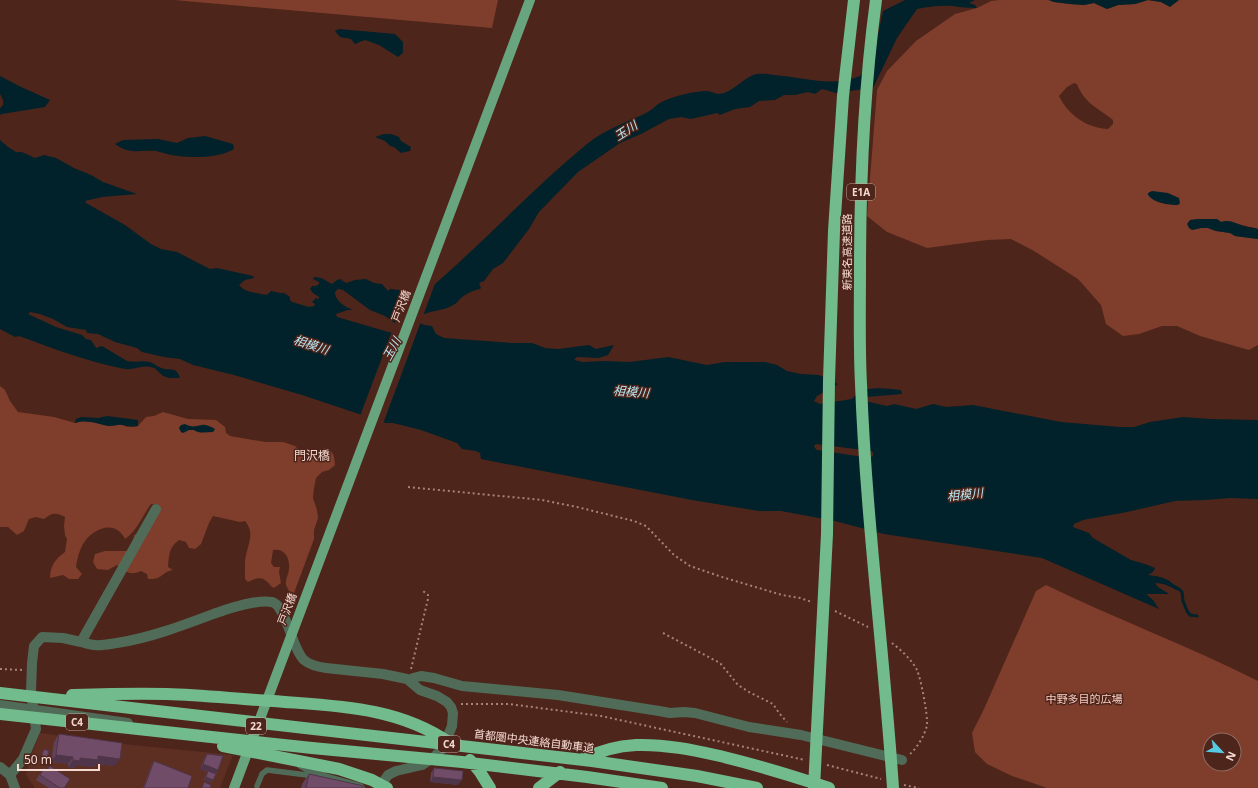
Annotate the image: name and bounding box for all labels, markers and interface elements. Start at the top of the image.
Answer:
water label: 玉川 [611,116,642,144]
road number: E1A [847,184,875,200]
street label: 新東名高速道路 [839,214,854,291]
street label: 戸沢橋 [388,288,413,324]
water label: 相模川 [291,331,333,359]
water label: 玉川 [378,332,406,363]
water label: 相模川 [612,381,652,402]
district label: 門沢橋 [294,447,330,464]
water label: 相模川 [946,484,986,505]
street label: 戸沢橋 [274,591,299,627]
park label: 中野多目的広場 [1046,691,1123,706]
road number: C4 [66,714,88,730]
road number: 22 [246,718,266,734]
street label: 首都圏中央連絡自動車道 [473,726,595,755]
north arrow [1202,732,1242,772]
road number: C4 [438,736,460,752]
scale bar [18,746,99,772]
text: N [1223,749,1240,764]
text: 50 m [24,751,52,768]

